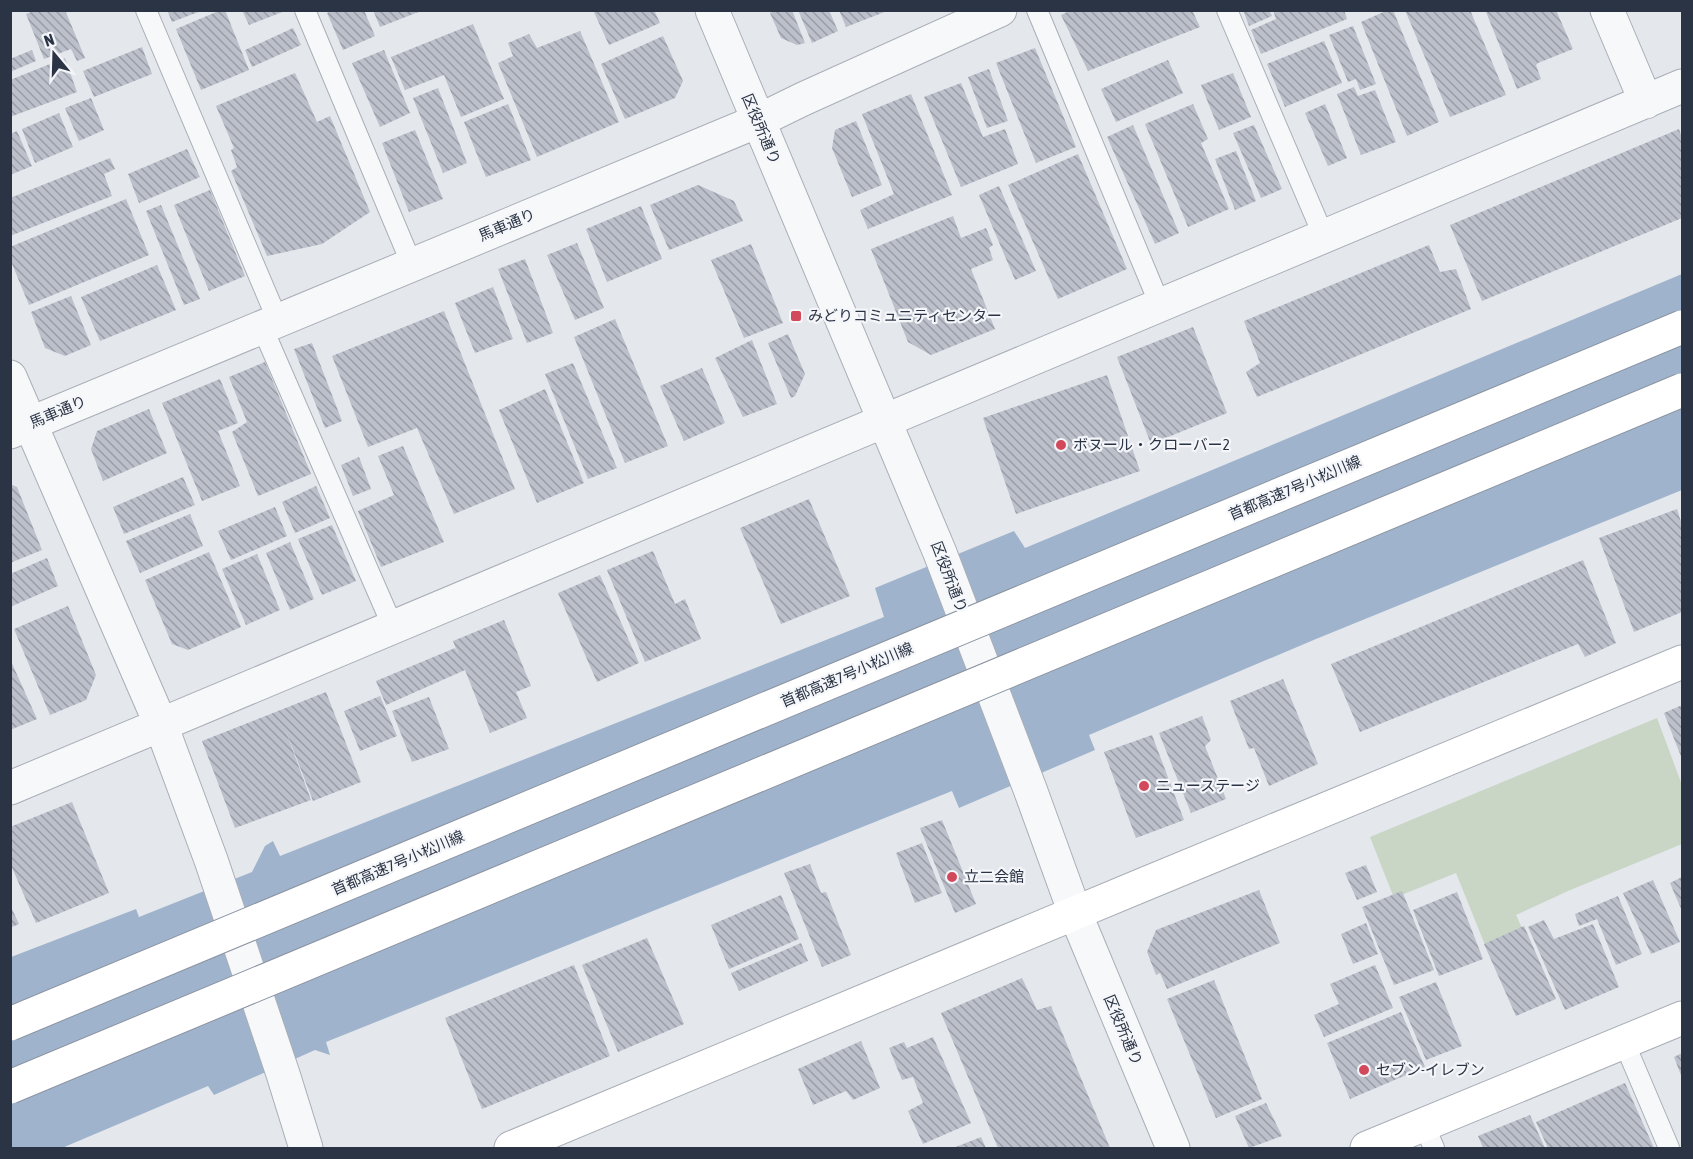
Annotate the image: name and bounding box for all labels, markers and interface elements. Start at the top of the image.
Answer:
north arrow [24,24,84,84]
text: N [42,30,57,50]
street label: 区役所通り [739,91,784,167]
street label: 馬車通り [476,205,538,244]
place label: みどりコミュニティセンター [808,307,1002,324]
marker: みどりコミュニティセンター [789,309,803,323]
street label: 馬車通り [27,392,89,431]
place label: ボヌール・クローバー2 [1073,436,1230,453]
marker: ボヌール・クローバー2 [1054,438,1068,452]
street label: 首都高速7号小松川線 [1226,452,1364,523]
street label: 区役所通り [928,539,971,615]
street label: 首都高速7号小松川線 [778,639,916,710]
place label: ニューステージ [1156,777,1260,794]
marker: ニューステージ [1137,779,1151,793]
street label: 首都高速7号小松川線 [329,827,467,898]
place label: 立二会館 [964,868,1024,885]
marker: 立二会館 [945,870,959,884]
street label: 区役所通り [1101,992,1146,1068]
place label: セブン-イレブン [1376,1061,1485,1078]
marker: セブン-イレブン [1357,1063,1371,1077]

